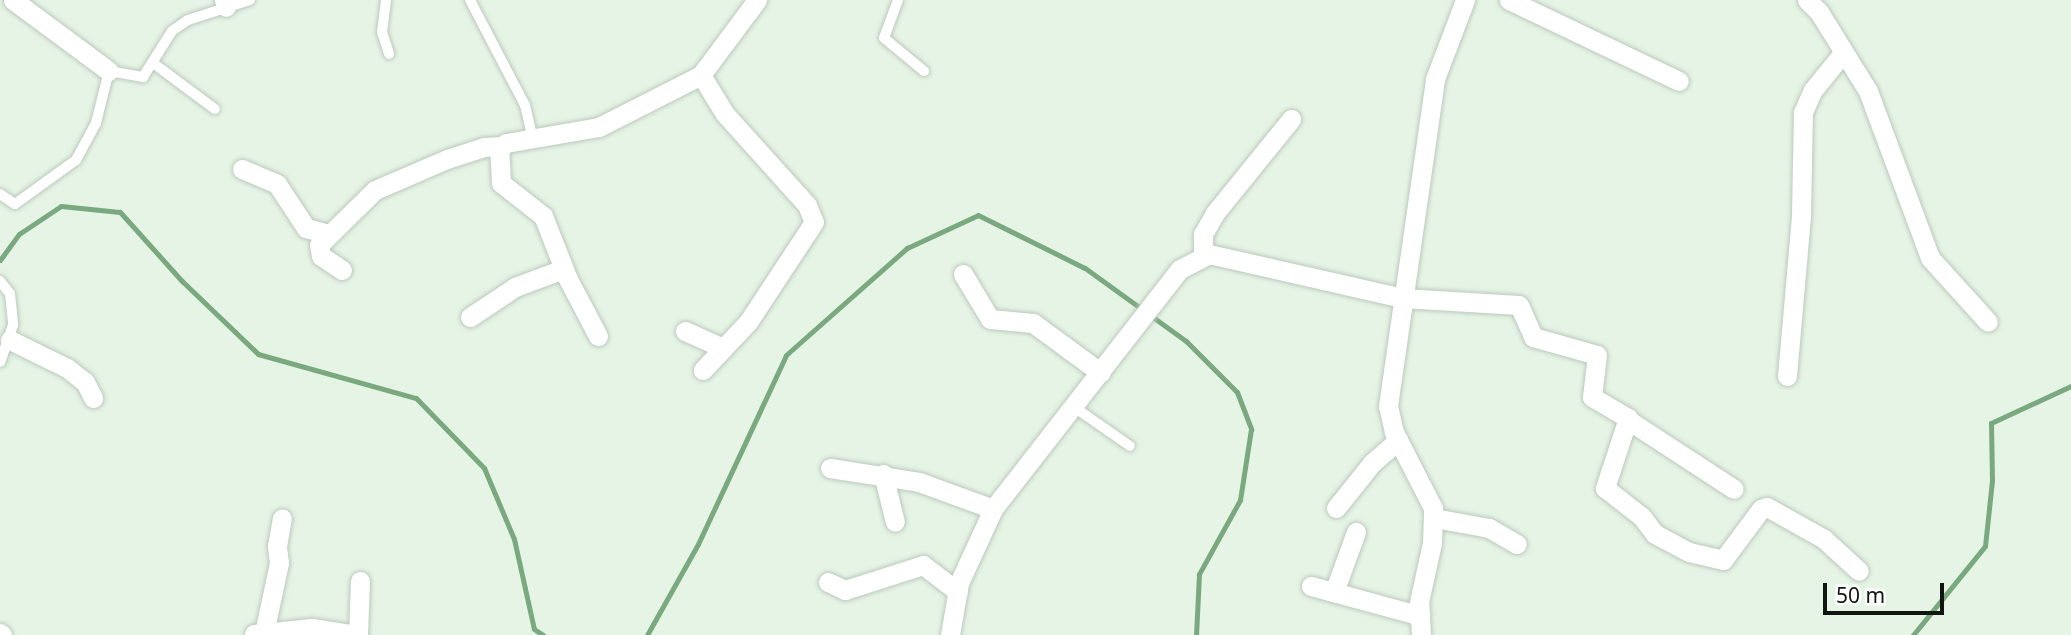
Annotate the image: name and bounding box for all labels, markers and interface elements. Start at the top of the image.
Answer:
scale bar [1826,568,1947,612]
text: 50 m [1836,581,1885,609]

